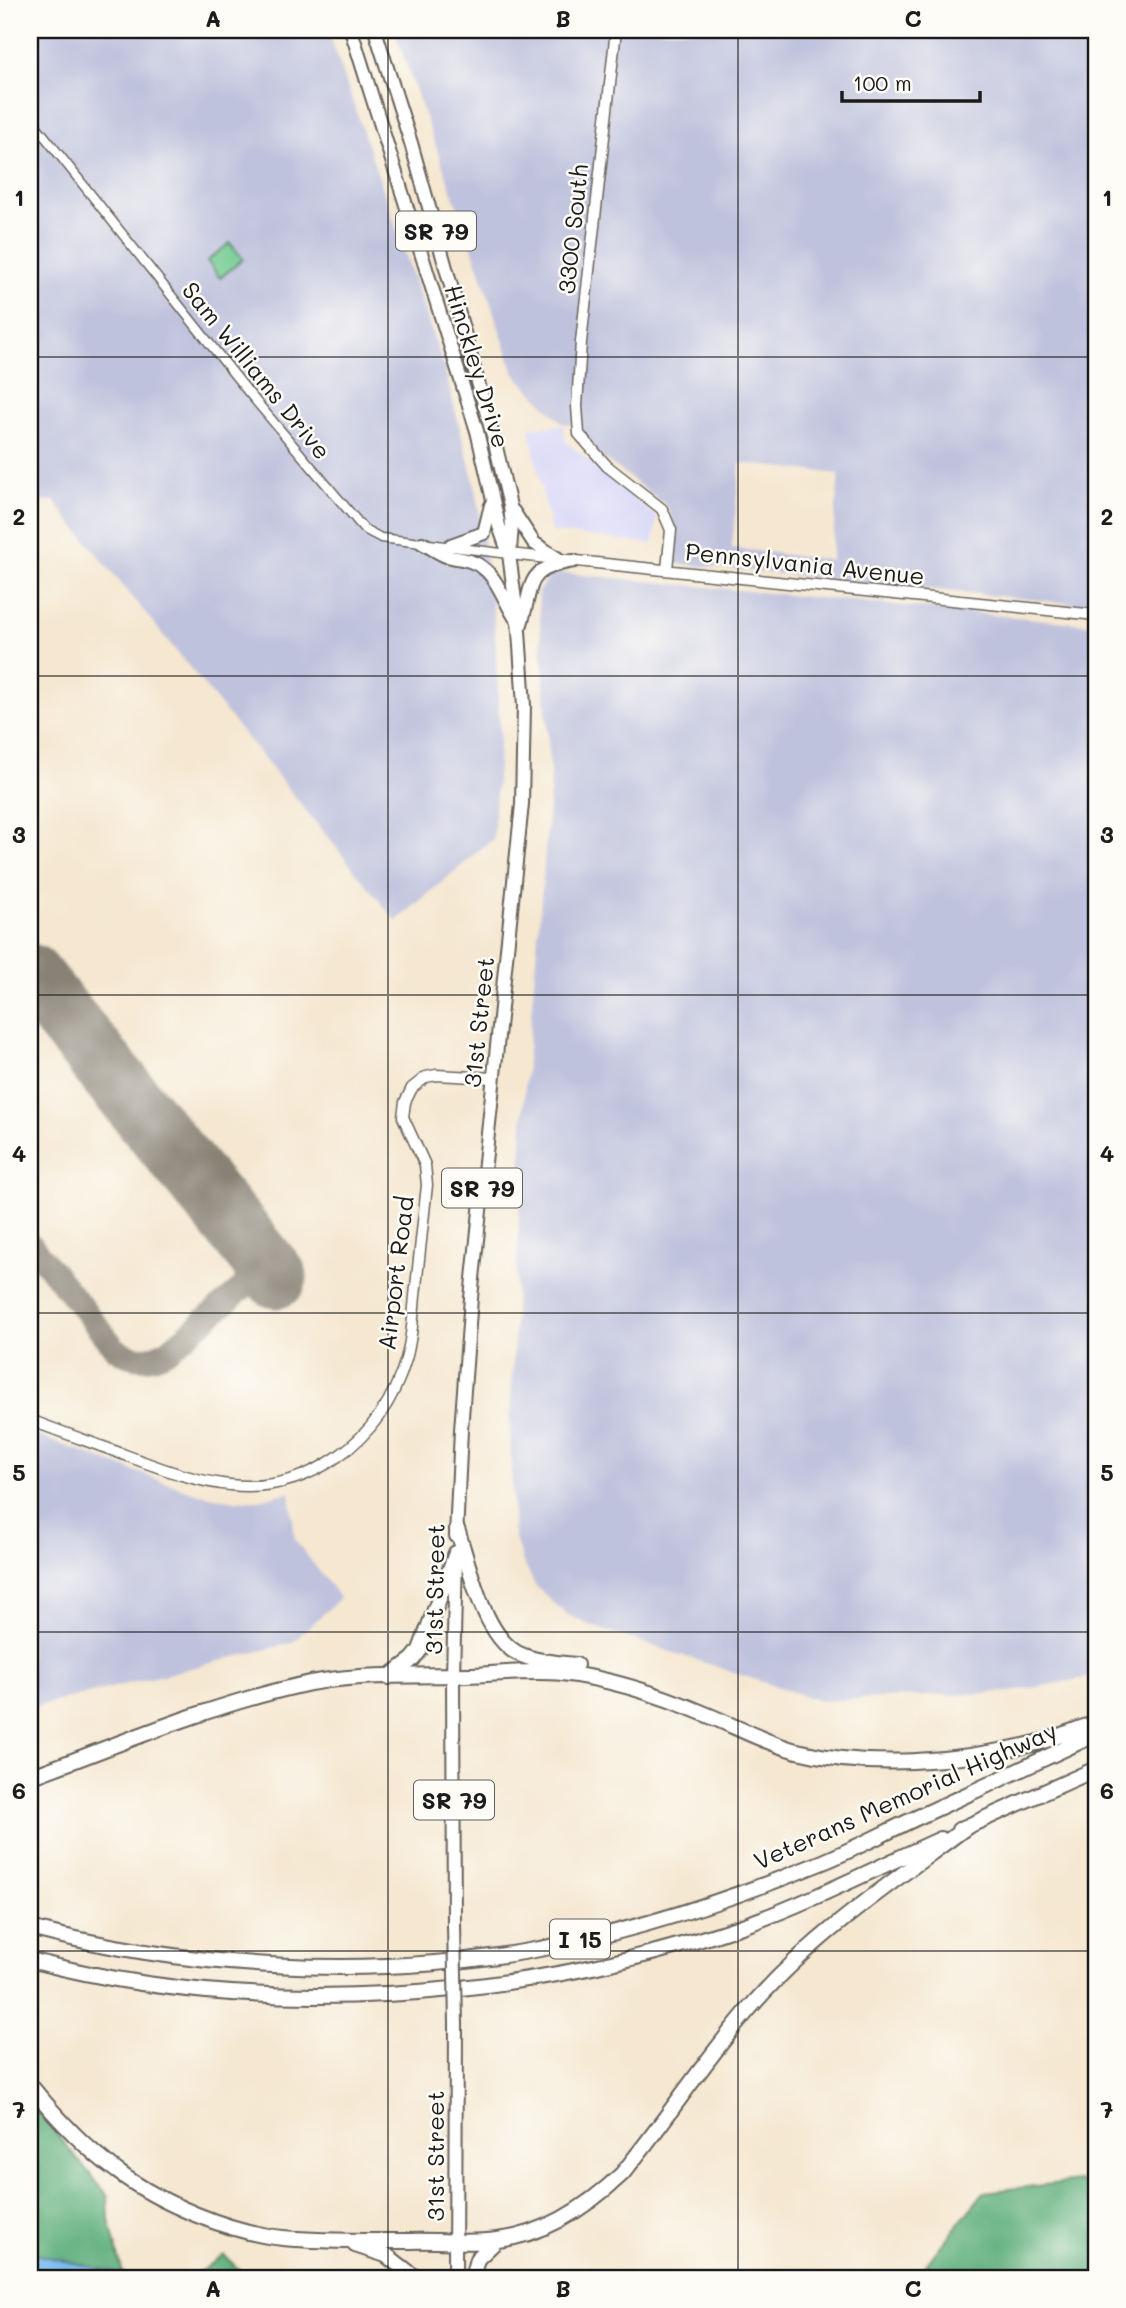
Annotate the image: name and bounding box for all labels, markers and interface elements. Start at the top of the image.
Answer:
text: A [205,3,221,33]
text: B [555,3,571,33]
text: C [904,3,922,33]
scale bar [842,60,981,104]
text: 100 m [853,69,912,96]
street label: 3300 South [550,163,594,295]
text: 1 [14,182,24,212]
text: 1 [1102,182,1112,212]
road number: SR 79 [396,212,476,250]
street label: Sam Williams Drive [176,275,338,465]
street label: Hinckley Drive [438,281,518,451]
text: 2 [13,501,25,531]
text: 2 [1101,501,1113,531]
street label: Pennsylvania Avenue [684,535,926,591]
text: 3 [12,819,26,849]
text: 3 [1100,819,1114,849]
street label: 31st Street [456,955,500,1089]
text: 4 [12,1138,26,1168]
text: 4 [1100,1138,1114,1168]
road number: SR 79 [442,1168,522,1208]
street label: Airport Road [370,1194,420,1352]
text: 5 [12,1457,26,1487]
text: 5 [1100,1457,1114,1487]
street label: 31st Street [417,1523,451,1655]
street label: Veterans Memorial Highway [749,1714,1061,1876]
text: 6 [12,1775,26,1805]
text: 6 [1100,1775,1114,1805]
road number: SR 79 [414,1781,494,1820]
road number: I 15 [550,1920,610,1958]
street label: 31st Street [419,2090,450,2222]
text: 7 [13,2094,26,2124]
text: 7 [1101,2094,1114,2124]
text: A [205,2273,221,2303]
text: B [555,2273,571,2303]
text: C [904,2273,922,2303]

